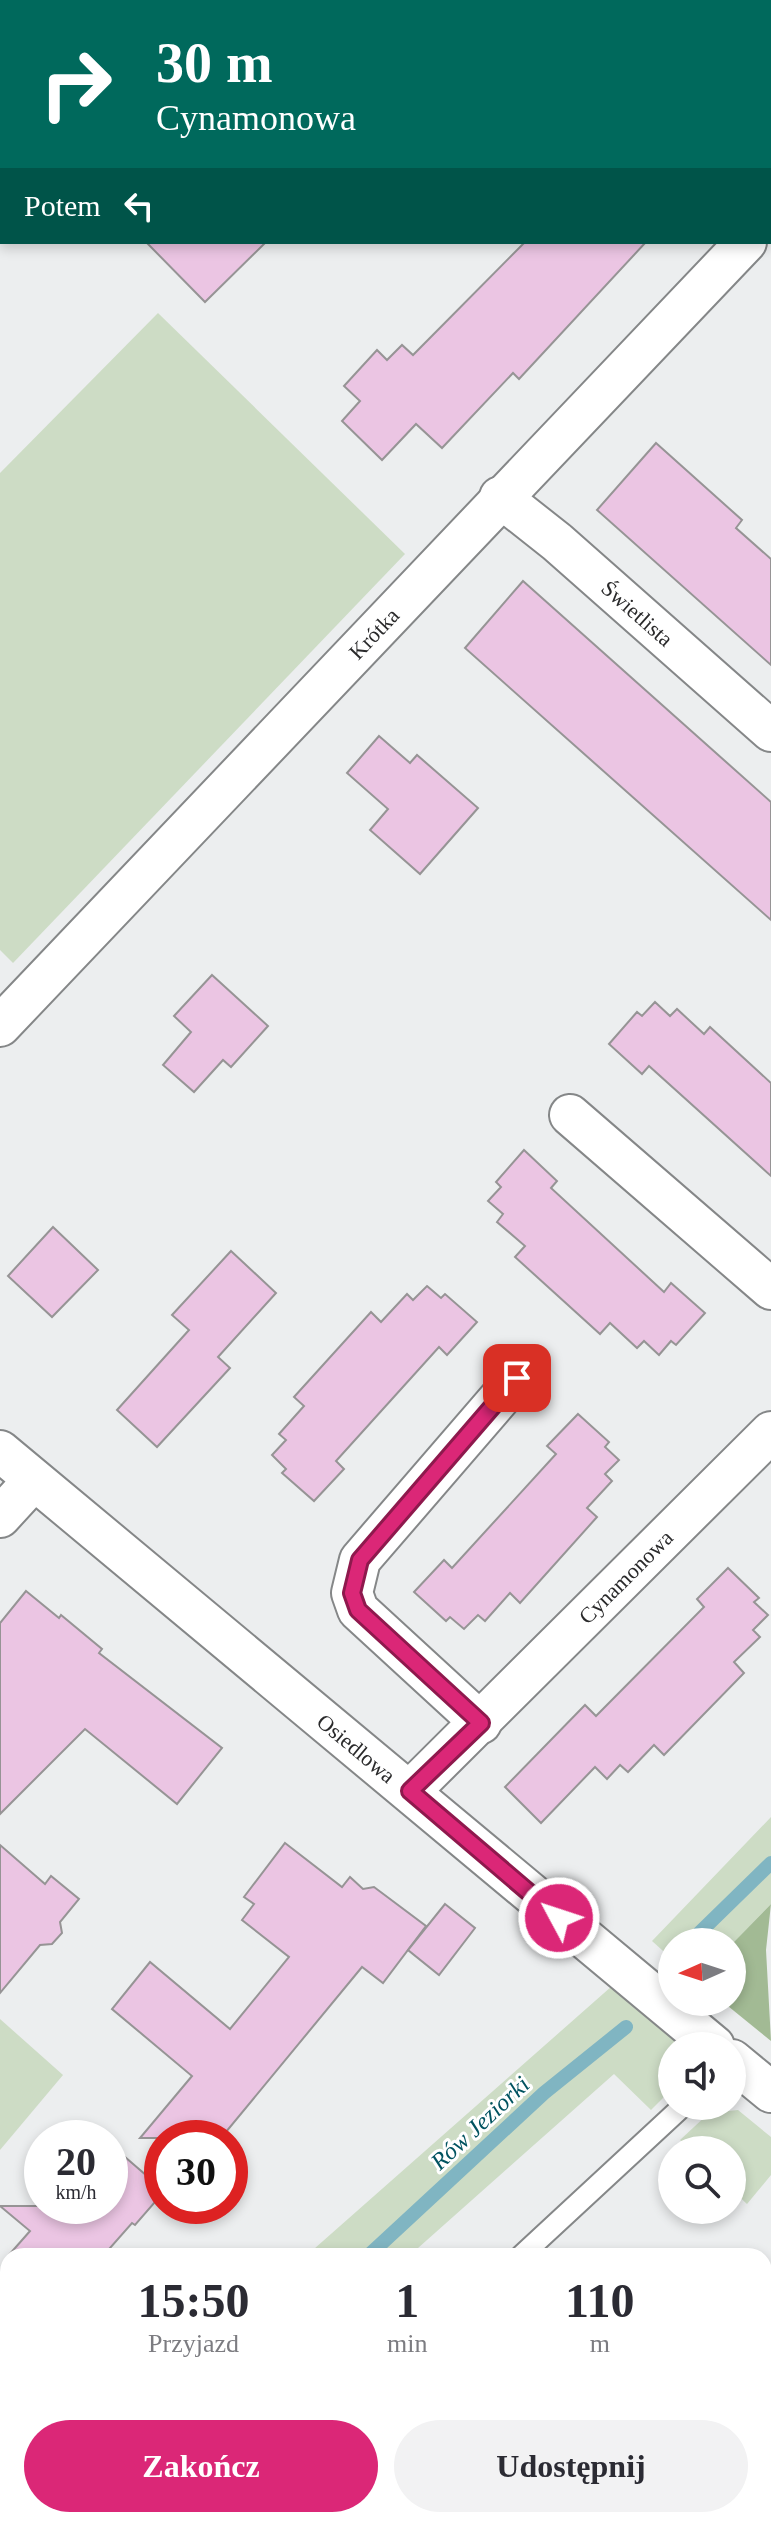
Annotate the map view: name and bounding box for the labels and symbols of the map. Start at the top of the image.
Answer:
street label: Świetlista [597,575,678,651]
street label: Krótka [344,602,404,664]
pin [483,1344,551,1412]
street label: Cynamonowa [573,1525,678,1629]
street label: Osiedlowa [312,1708,401,1788]
position arrow [517,1876,601,1960]
north arrow [658,1928,746,2016]
water label: Rów Jeziorki [425,2071,534,2176]
speed limit sign: 30 [144,2120,248,2224]

